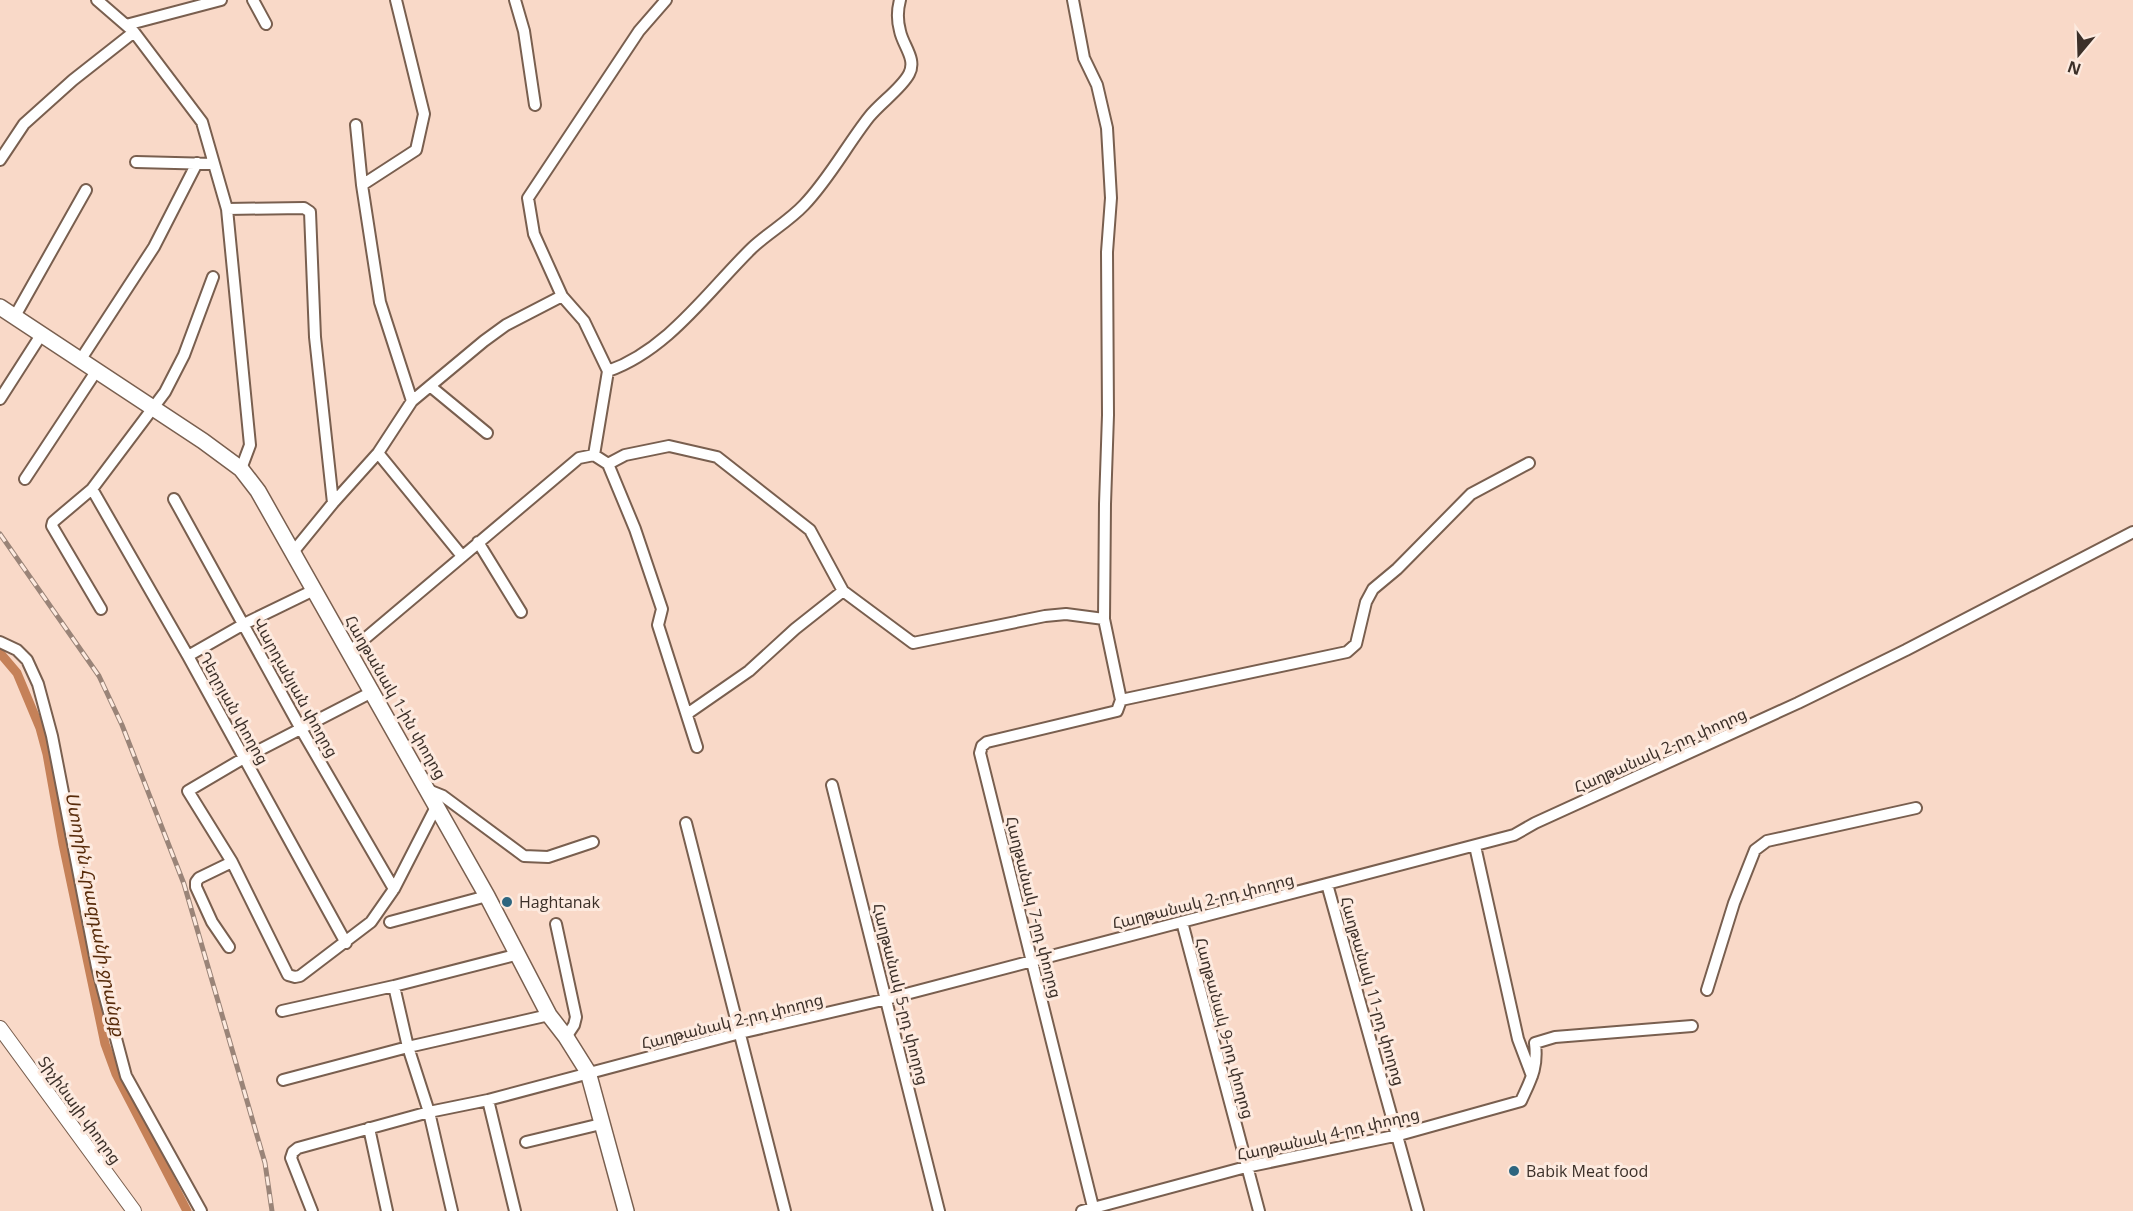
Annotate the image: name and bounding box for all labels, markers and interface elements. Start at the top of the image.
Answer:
north arrow [2049,24,2109,84]
text: N [2064,56,2084,81]
street label: Հաղթանակ 1-ին փողոց [340,611,452,783]
street label: Վարդանյան փողոց [248,613,344,761]
street label: Դեղոյան փողոց [194,648,274,768]
street label: Հաղթանակ 2-րդ փողոց [1570,702,1750,798]
water label: Ստորին Հրազդանի ջրանցք [61,790,132,1039]
street label: Հաղթանակ 7-րդ փողոց [1001,814,1067,1000]
street label: Հաղթանակ 2-րդ փողոց [1110,868,1296,934]
place label: Haghtanak [519,891,600,913]
street label: Հաղթանակ 11-րդ փողոց [1335,894,1411,1088]
marker: Haghtanak [500,895,514,909]
street label: Հաղթանակ 5-րդ փողոց [868,901,934,1087]
street label: Հաղթանակ 9-րդ փողոց [1190,935,1260,1121]
street label: Հաղթանակ 2-րդ փողոց [639,988,825,1054]
street label: Տիչինայի փողոց [33,1051,127,1169]
street label: Հաղթանակ 4-րդ փողոց [1235,1102,1421,1166]
place label: Babik Meat food [1526,1160,1648,1182]
marker: Babik Meat food [1507,1164,1521,1178]

